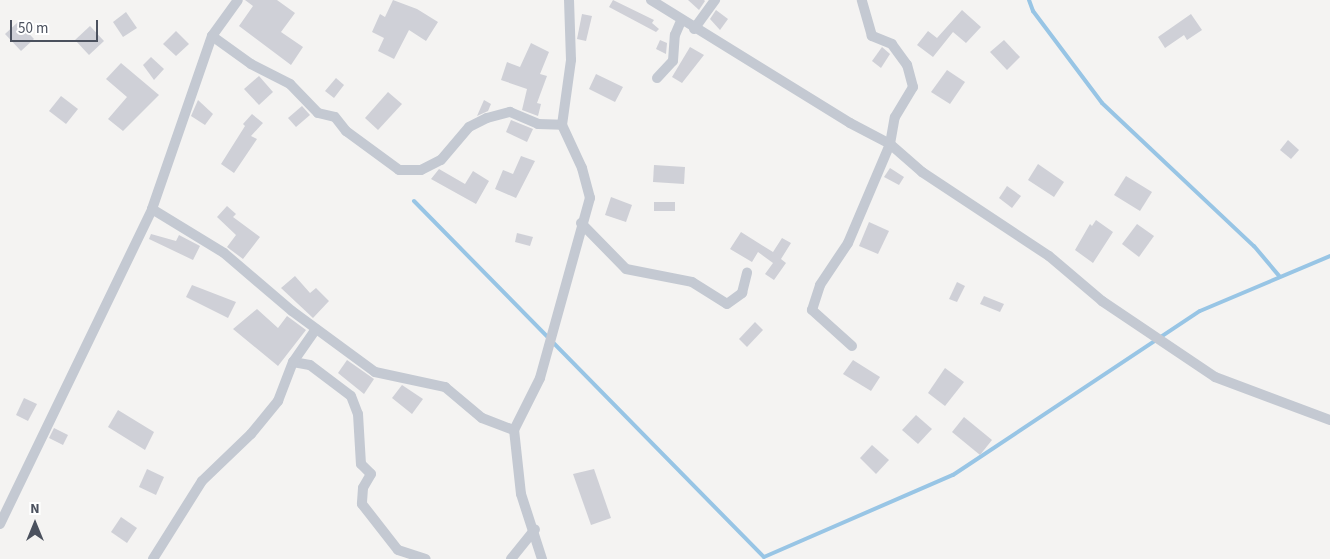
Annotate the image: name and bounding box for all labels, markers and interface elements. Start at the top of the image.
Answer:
scale bar [12,10,100,42]
text: 50 m [18,18,48,39]
north arrow [10,499,60,549]
text: N [30,499,40,519]

